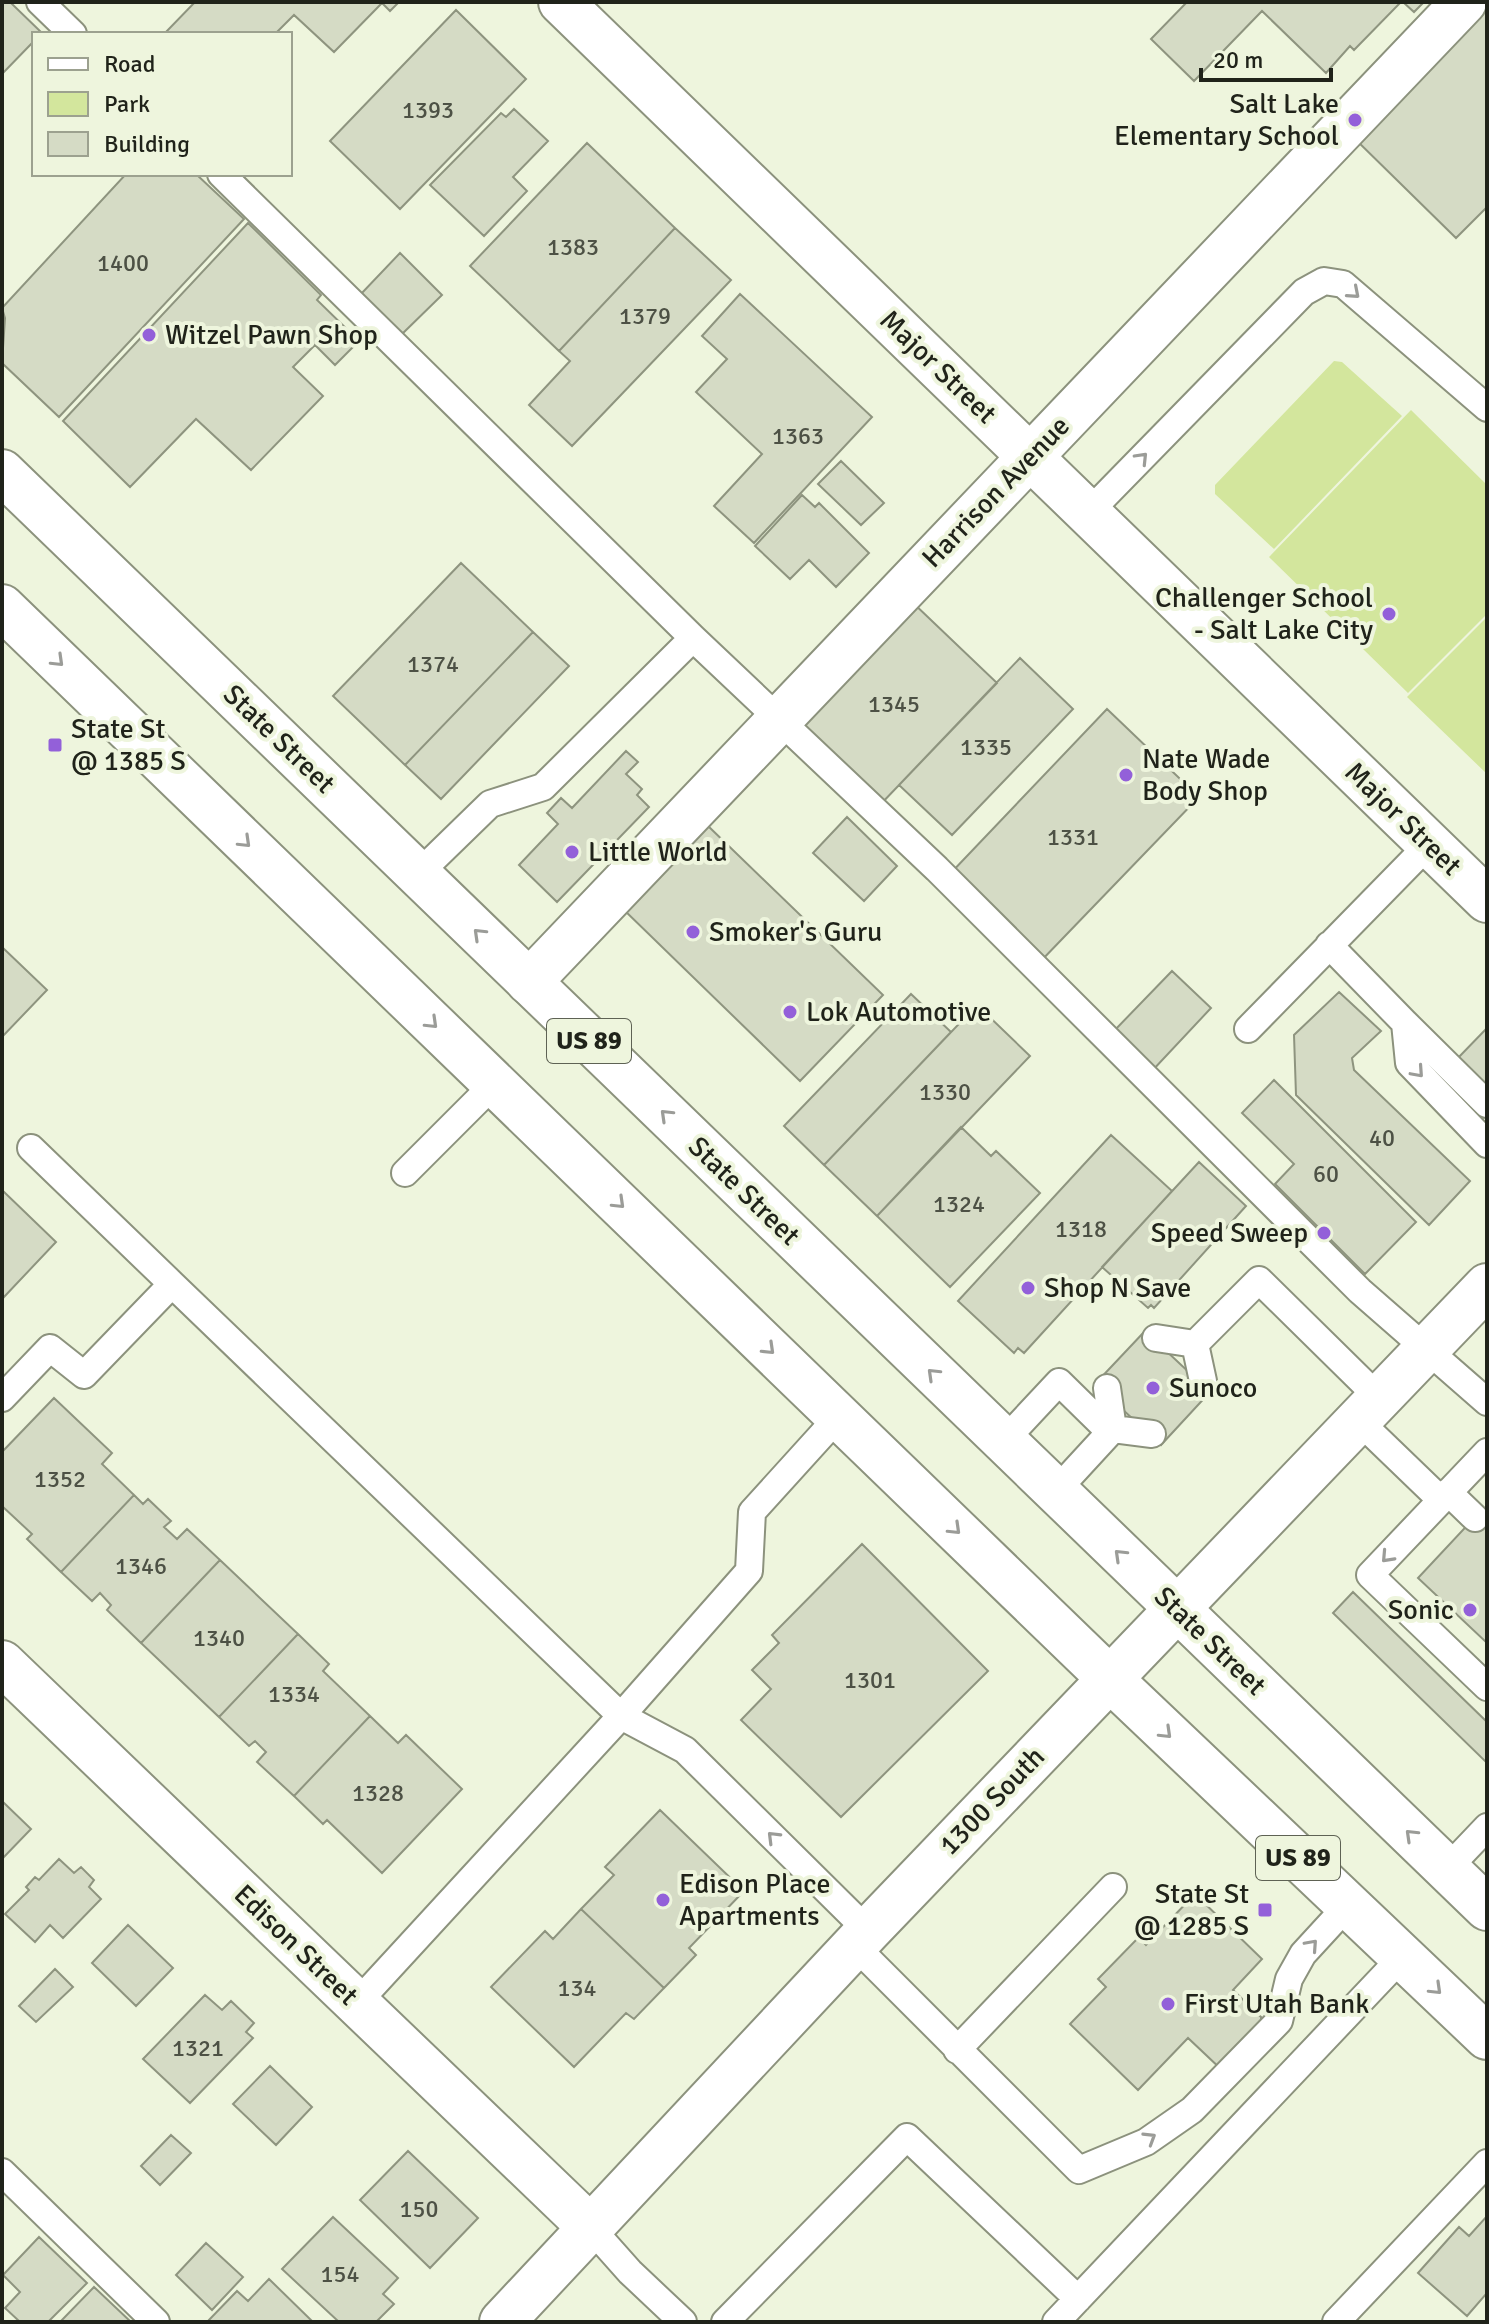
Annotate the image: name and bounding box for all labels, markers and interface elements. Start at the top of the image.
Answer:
legend [32,32,292,176]
scale bar [1201,32,1331,82]
text: 20 m [1213,45,1263,75]
text: Road [104,49,155,79]
place label: Salt Lake Elementary School [1114,87,1339,153]
text: Park [104,89,150,119]
house number: 1393 [402,95,454,125]
marker: Salt Lake Elementary School [1346,111,1364,129]
text: Building [104,129,190,159]
house number: 1383 [547,232,599,262]
house number: 1400 [97,248,149,278]
one-way arrow [1345,283,1360,298]
house number: 1379 [619,301,671,331]
street label: Major Street [873,303,1003,431]
place label: Witzel Pawn Shop [165,318,378,352]
marker: Witzel Pawn Shop [140,326,158,344]
street label: Harrison Avenue [915,409,1077,575]
house number: 1363 [772,421,824,451]
one-way arrow [1133,453,1147,467]
place label: Challenger School - Salt Lake City [1155,581,1373,647]
marker: Challenger School - Salt Lake City [1380,605,1398,623]
house number: 1374 [407,649,459,679]
one-way arrow [49,652,63,666]
street label: State Street [216,677,342,801]
house number: 1345 [868,689,920,719]
place label: State St @ 1385 S [71,712,186,778]
house number: 1335 [960,732,1012,762]
marker: State St @ 1385 S [46,736,64,754]
place label: Nate Wade Body Shop [1142,742,1270,808]
street label: Major Street [1338,755,1468,883]
marker: Nate Wade Body Shop [1117,766,1135,784]
house number: 1331 [1047,822,1099,852]
one-way arrow [236,833,250,847]
place label: Little World [588,835,728,869]
marker: Little World [563,843,581,861]
place label: Smoker's Guru [709,915,882,949]
marker: Smoker's Guru [684,923,702,941]
one-way arrow [474,930,489,944]
place label: Lok Automotive [806,995,991,1029]
marker: Lok Automotive [781,1003,799,1021]
one-way arrow [423,1013,437,1028]
road number: US 89 [547,1019,631,1063]
one-way arrow [1409,1063,1423,1077]
house number: 1330 [919,1077,971,1107]
one-way arrow [661,1110,675,1125]
house number: 40 [1369,1123,1395,1153]
street label: State Street [681,1129,807,1253]
house number: 60 [1313,1159,1339,1189]
house number: 1324 [933,1189,985,1219]
one-way arrow [610,1194,624,1209]
house number: 1318 [1055,1214,1107,1244]
place label: Speed Sweep [1151,1216,1308,1250]
marker: Speed Sweep [1315,1224,1333,1242]
place label: Shop N Save [1044,1271,1191,1305]
marker: Shop N Save [1019,1279,1037,1297]
one-way arrow [760,1339,774,1354]
one-way arrow [928,1369,942,1383]
place label: Sunoco [1169,1371,1257,1405]
marker: Sunoco [1144,1379,1162,1397]
house number: 1352 [34,1464,86,1494]
one-way arrow [946,1520,960,1535]
one-way arrow [1382,1548,1397,1562]
one-way arrow [1115,1550,1129,1564]
house number: 1346 [115,1551,167,1581]
street label: State Street [1147,1579,1273,1703]
place label: Sonic [1388,1593,1454,1627]
marker: Sonic [1461,1601,1479,1619]
house number: 1340 [193,1623,245,1653]
house number: 1301 [844,1665,896,1695]
house number: 1334 [268,1679,320,1709]
one-way arrow [1157,1723,1171,1738]
street label: 1300 South [932,1740,1052,1862]
house number: 1328 [352,1778,404,1808]
one-way arrow [1405,1830,1420,1844]
one-way arrow [768,1832,782,1846]
road number: US 89 [1256,1836,1340,1880]
place label: Edison Place Apartments [679,1867,830,1933]
place label: State St @ 1285 S [1134,1877,1249,1943]
street label: Edison Street [227,1878,365,2013]
marker: Edison Place Apartments [654,1891,672,1909]
marker: State St @ 1285 S [1256,1901,1274,1919]
one-way arrow [1302,1939,1316,1954]
house number: 134 [558,1973,596,2003]
one-way arrow [1427,1980,1441,1994]
place label: First Utah Bank [1184,1987,1369,2021]
marker: First Utah Bank [1159,1995,1177,2013]
house number: 1321 [172,2033,224,2063]
one-way arrow [1141,2133,1155,2148]
house number: 150 [400,2194,438,2224]
house number: 154 [321,2259,359,2289]

